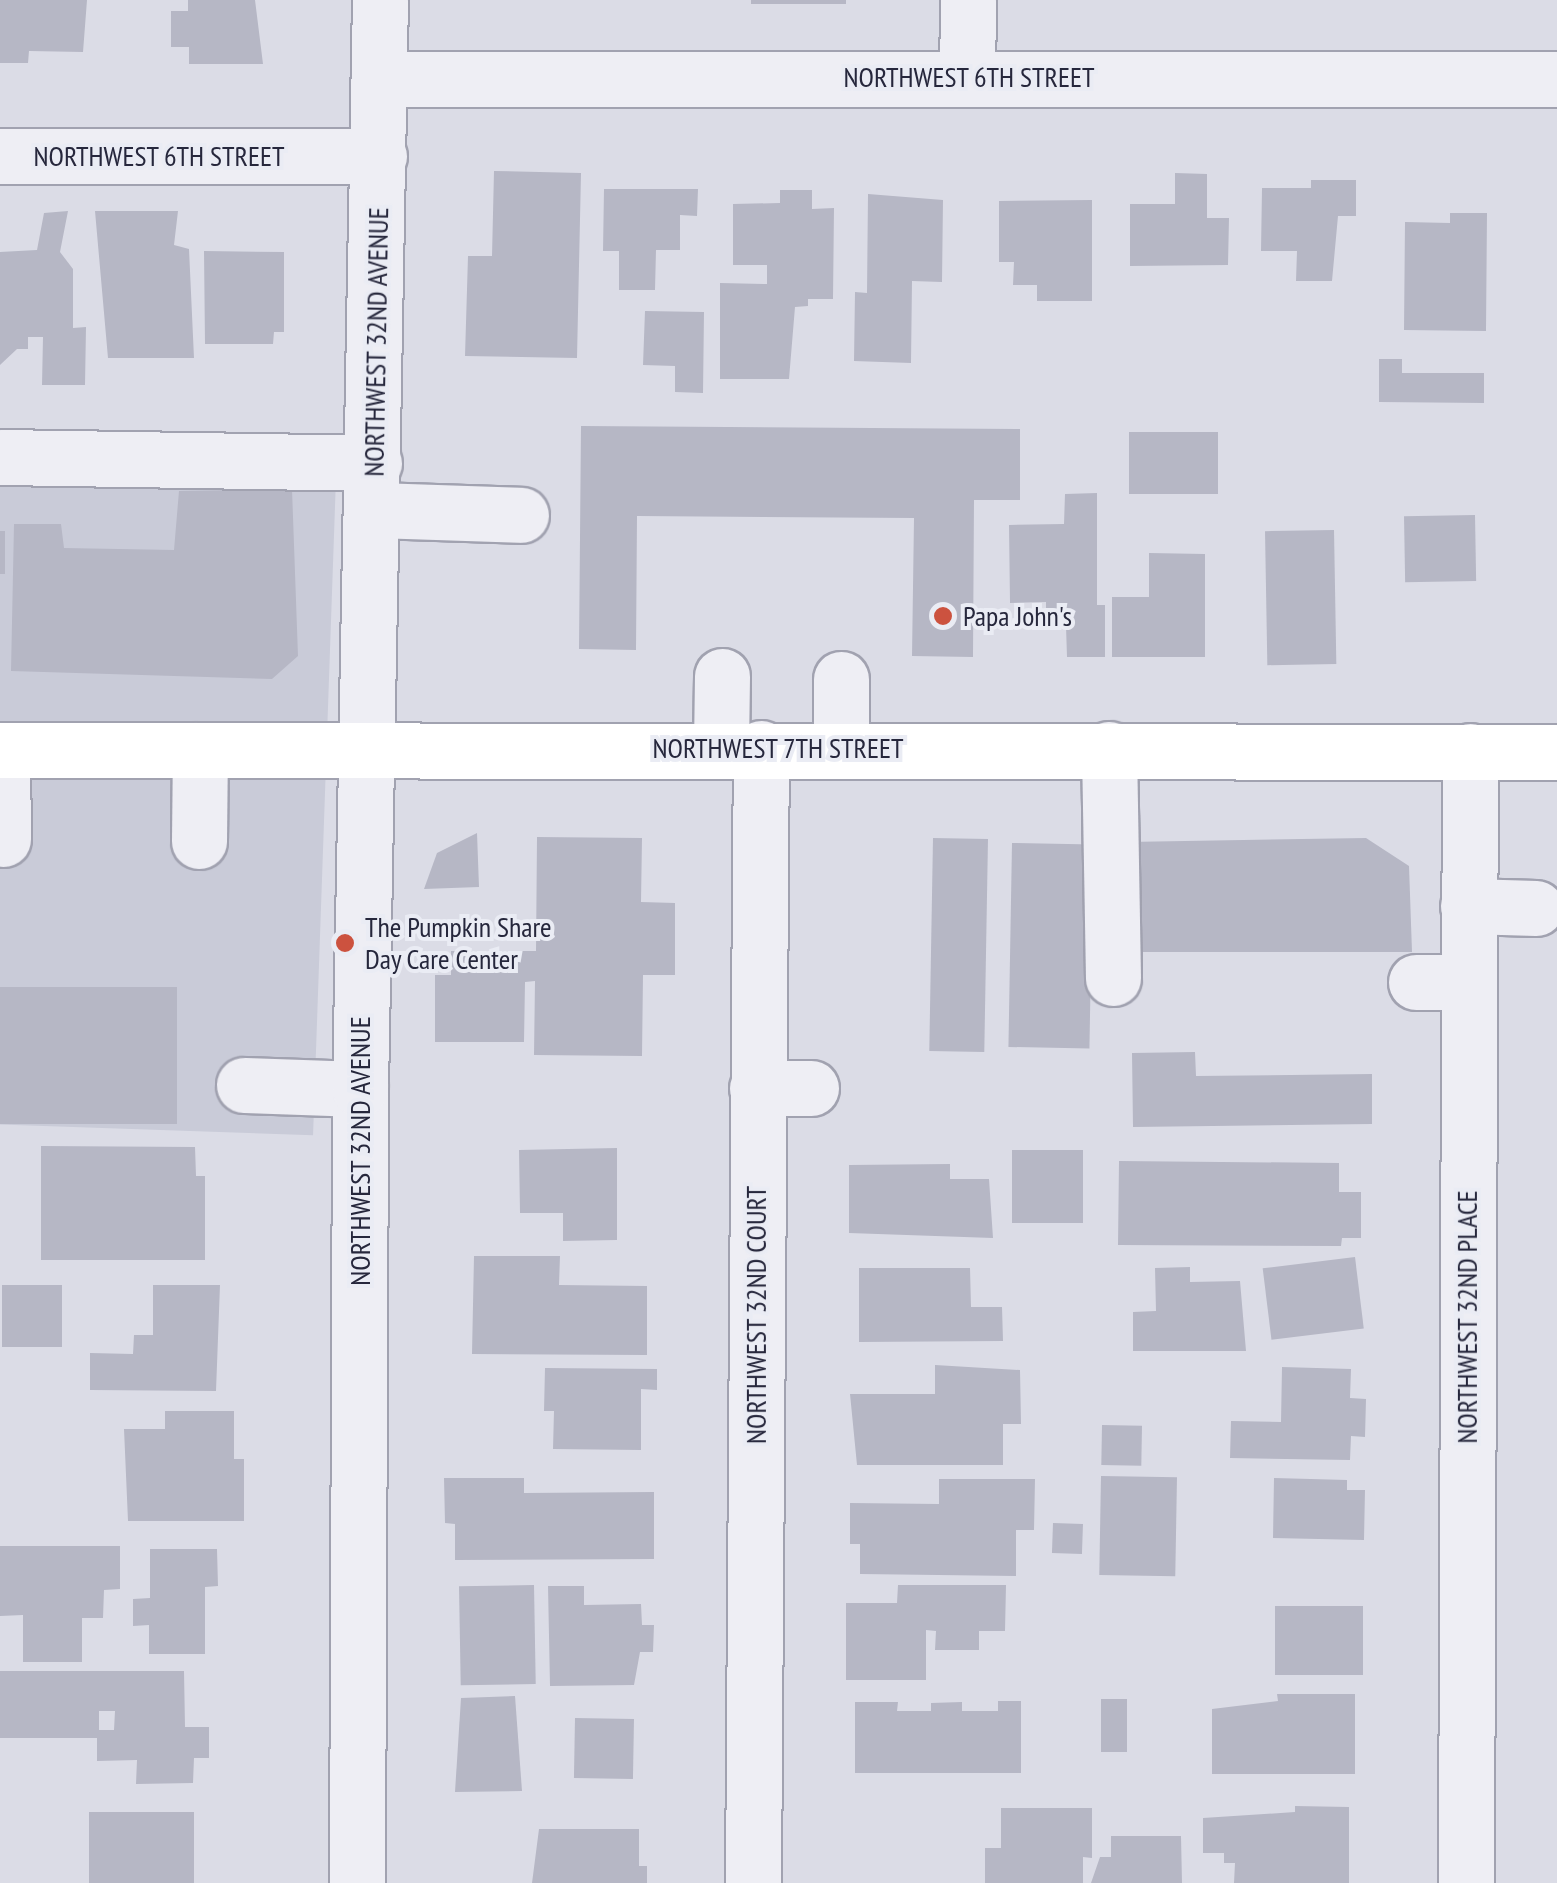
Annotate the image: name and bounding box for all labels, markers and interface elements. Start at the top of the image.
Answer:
street label: NORTHWEST 6TH STREET [843,60,1095,94]
street label: NORTHWEST 6TH STREET [33,139,285,173]
street label: NORTHWEST 32ND AVENUE [357,206,395,478]
place label: Papa John's [963,599,1072,633]
marker: Papa John's [932,605,954,627]
street label: NORTHWEST 7TH STREET [652,731,904,765]
place label: The Pumpkin Share Day Care Center [365,910,552,976]
marker: The Pumpkin Share Day Care Center [334,932,356,954]
street label: NORTHWEST 32ND AVENUE [343,1015,377,1287]
street label: NORTHWEST 32ND COURT [739,1185,773,1445]
street label: NORTHWEST 32ND PLACE [1450,1190,1484,1444]

